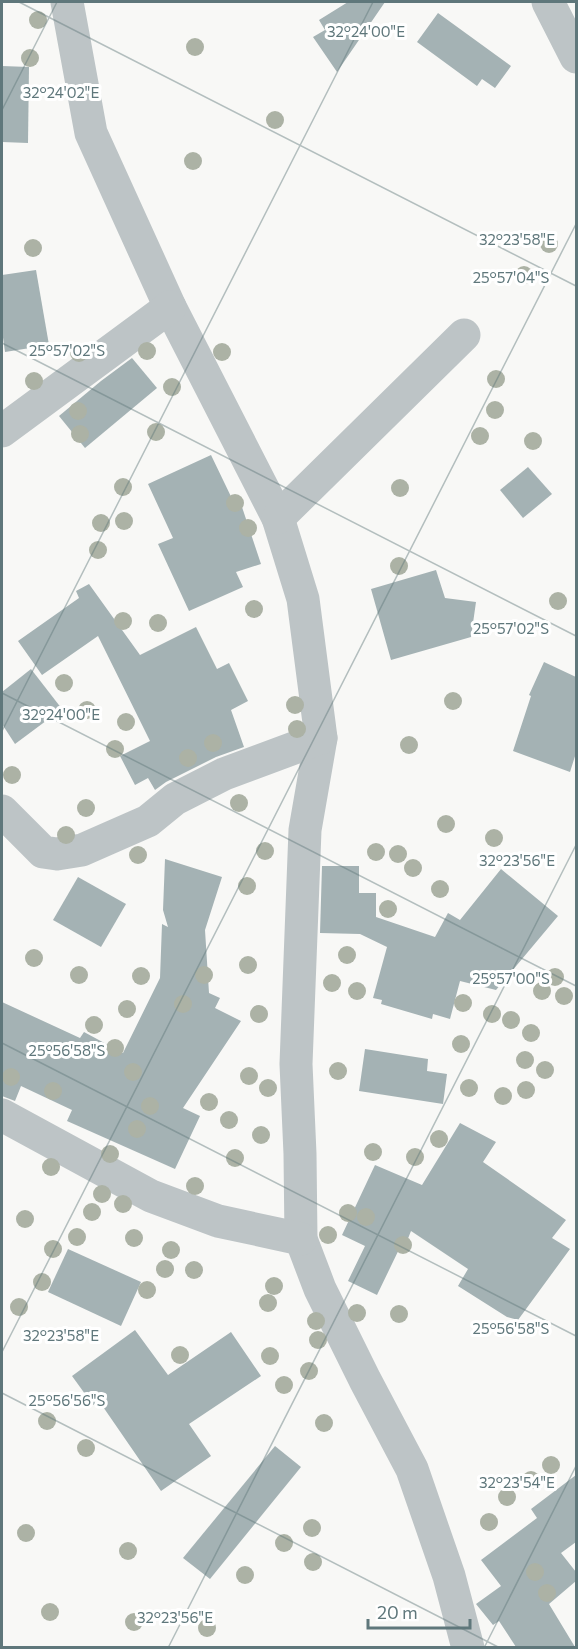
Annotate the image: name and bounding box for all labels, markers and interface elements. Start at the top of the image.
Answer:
text: 32°24'00"E [327,22,405,40]
text: 32°24'02"E [23,83,99,101]
text: 32°23'58"E [479,230,555,248]
text: 25°57'04"S [473,268,550,286]
text: 25°57'02"S [29,341,105,359]
text: 25°57'02"S [473,619,549,637]
text: 32°24'00"E [22,705,100,723]
text: 32°23'56"E [479,851,555,869]
text: 25°57'00"S [472,969,550,987]
text: 25°56'58"S [29,1041,106,1059]
text: 25°56'58"S [473,1319,550,1337]
text: 32°23'58"E [23,1326,99,1344]
text: 25°56'56"S [29,1391,106,1409]
text: 32°23'54"E [479,1473,555,1491]
scale bar [368,1592,470,1630]
text: 20 m [377,1601,418,1623]
text: 32°23'56"E [137,1608,213,1626]

